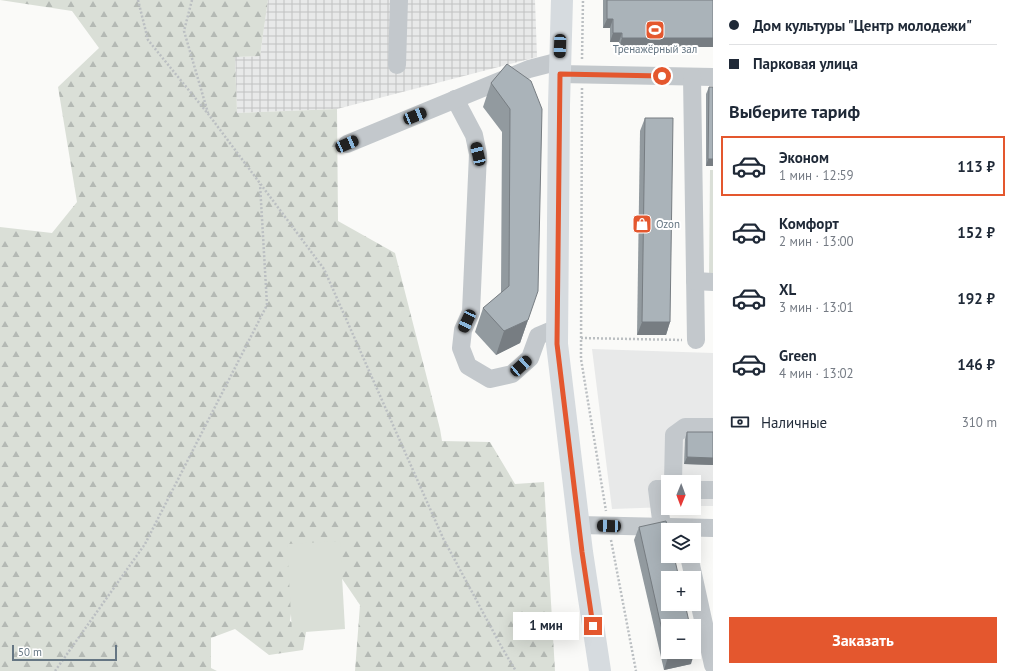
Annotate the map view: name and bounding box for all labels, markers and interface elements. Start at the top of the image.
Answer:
text: Дом культуры "Центр молодежи" [753,16,972,35]
sports icon: Тренажёрный зал [644,19,666,41]
car [554,34,566,58]
place label: Тренажёрный зал [613,42,697,56]
text: Парковая улица [753,54,858,73]
route start [653,67,671,85]
text: Выберите тариф [729,100,860,123]
car [402,106,428,126]
car [334,134,360,154]
car [469,141,487,167]
icon: car [731,148,767,184]
text: Эконом [779,148,829,167]
text: 113 ₽ [957,157,995,176]
text: 1 мин · 12:59 [779,167,854,184]
shop icon: Ozon [631,213,653,235]
icon: car [731,214,767,250]
text: Комфорт [779,214,839,233]
place label: Ozon [656,217,680,231]
text: 152 ₽ [957,223,995,242]
text: 2 мин · 13:00 [779,233,854,250]
icon: car [731,280,767,316]
text: XL [779,280,796,299]
text: 192 ₽ [957,289,995,308]
text: 3 мин · 13:01 [779,299,854,316]
car [456,308,478,334]
icon: car [731,346,767,382]
text: Green [779,346,817,365]
car [508,354,534,378]
text: 146 ₽ [957,355,995,374]
text: 4 мин · 13:02 [779,365,854,382]
icon: cash [729,411,751,433]
text: Наличные [761,413,827,432]
text: 310 m [962,414,997,431]
north arrow [661,475,701,515]
map controls [661,475,701,659]
car [597,520,621,532]
button: layers [661,523,701,563]
button: + [661,571,701,611]
callout: 1 мин [513,612,579,640]
text: 1 мин [529,617,563,634]
route end [584,617,602,635]
button: Заказать [729,617,997,663]
button: − [661,619,701,659]
scale bar [12,643,117,662]
text: 50 m [18,645,42,659]

